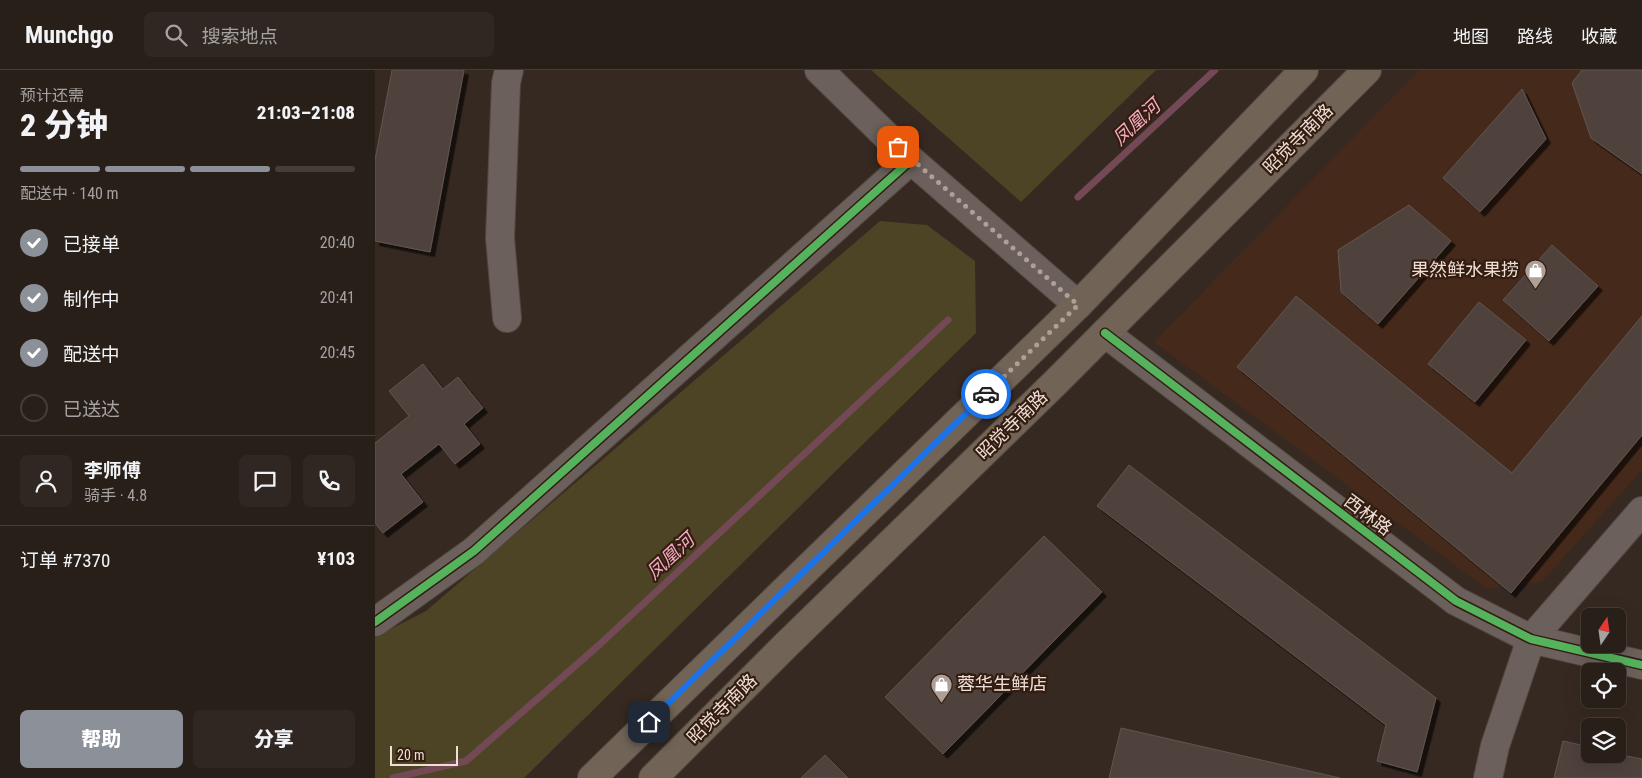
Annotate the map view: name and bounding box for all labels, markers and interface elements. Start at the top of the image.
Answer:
search box [144,12,494,57]
text: Munchgo [25,21,114,49]
icon: search [162,21,190,49]
text: 搜索地点 [202,25,278,48]
text: 地图 [1453,26,1489,47]
text: 路线 [1517,26,1553,47]
text: 收藏 [1581,26,1617,47]
text: 预计还需 [20,86,84,105]
water label: 凤凰河 [1108,92,1168,150]
street label: 昭觉寺南路 [1258,99,1337,178]
text: 21:03–21:08 [257,101,355,124]
text: 2 分钟 [20,106,108,144]
pin [877,126,919,168]
icon: bag [884,133,912,161]
text: 配送中 · 140 m [20,184,119,203]
icon: check [20,229,48,257]
text: 已接单 [63,233,120,256]
text: 20:40 [320,233,355,252]
shop icon: 果然鲜水果捞 [1523,258,1547,289]
place label: 果然鲜水果捞 [1411,259,1519,280]
icon: check [20,284,48,312]
text: 制作中 [63,288,120,311]
text: 20:41 [320,288,355,307]
icon: check [20,339,48,367]
text: 配送中 [63,343,120,366]
text: 20:45 [320,343,355,362]
courier [961,369,1011,419]
icon: car [972,380,1000,408]
street label: 昭觉寺南路 [972,386,1051,463]
text: 已送达 [63,398,120,421]
button: person [20,455,72,507]
button: chat [239,455,291,507]
button: phone [303,455,355,507]
text: 李师傅 [84,459,141,482]
text: 骑手 · 4.8 [84,486,147,505]
street label: 西林路 [1340,490,1396,539]
water label: 凤凰河 [642,526,702,584]
text: ¥103 [317,547,355,570]
text: 订单 #7370 [20,549,110,572]
north arrow [1581,608,1626,652]
map controls [1581,608,1626,763]
button: locate [1581,663,1626,708]
street label: 昭觉寺南路 [682,669,761,748]
shop icon: 蓉华生鲜店 [929,672,953,703]
place label: 蓉华生鲜店 [957,673,1047,694]
pin [628,701,670,743]
icon: home [635,708,663,736]
button: 帮助 [20,710,183,768]
button: 分享 [193,710,355,768]
button: layers [1581,718,1626,763]
scale bar [390,743,457,766]
text: 20 m [397,747,425,763]

